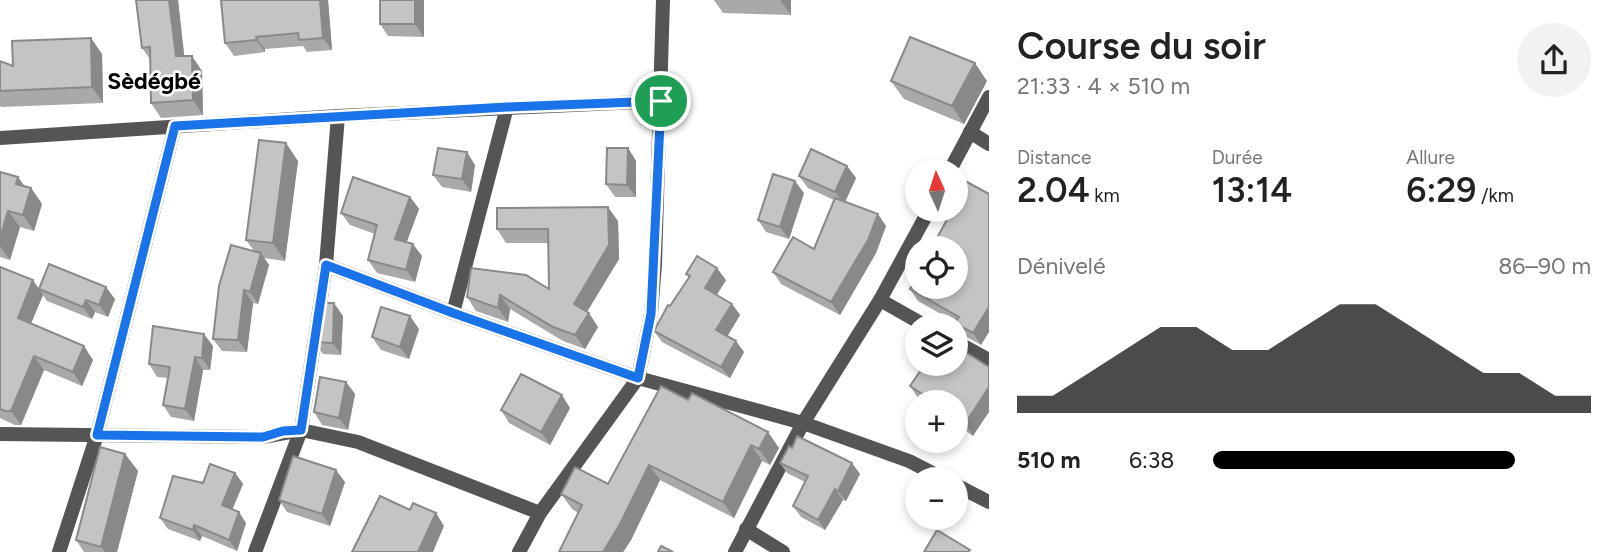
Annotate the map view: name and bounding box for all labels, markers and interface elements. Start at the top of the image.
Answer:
text: Course du soir [1017,23,1266,69]
button: share [1517,23,1591,97]
district label: Sèdégbé [107,67,201,95]
pin [631,71,691,131]
text: 21:33 · 4 × 510 m [1017,72,1190,100]
icon: arrive [642,82,680,120]
text: Distance [1017,146,1091,169]
text: Durée [1212,146,1263,169]
text: Allure [1406,146,1455,169]
north arrow [905,159,968,222]
map controls [905,159,968,530]
text: 2.04 [1017,169,1090,211]
text: 13:14 [1212,169,1292,211]
text: 6:29 [1406,169,1476,211]
text: km [1090,184,1120,207]
text: /km [1476,184,1514,207]
button: locate [905,236,968,299]
text: Dénivelé [1017,252,1105,280]
text: 86–90 m [1498,252,1591,280]
button: layers [905,313,968,376]
button: + [905,390,968,453]
text: 510 m [1017,446,1081,474]
text: 6:38 [1129,446,1174,474]
button: − [905,467,968,530]

